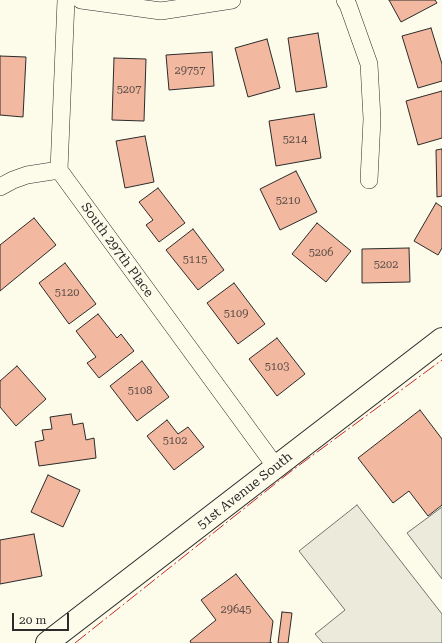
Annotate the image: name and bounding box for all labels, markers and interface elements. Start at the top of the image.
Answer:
house number: 29757 [175,64,205,78]
house number: 5207 [117,83,141,97]
house number: 5214 [283,133,307,147]
house number: 5210 [276,194,300,208]
street label: South 297th Place [78,200,156,300]
house number: 5206 [309,246,333,260]
house number: 5115 [183,253,207,267]
house number: 5202 [374,258,398,272]
house number: 5120 [55,286,79,300]
house number: 5109 [224,307,248,321]
house number: 5103 [265,360,289,374]
house number: 5108 [128,384,152,398]
house number: 5102 [163,434,187,448]
street label: 51st Avenue South [194,449,296,533]
house number: 29645 [221,603,251,617]
scale bar [14,605,71,631]
text: 20 m [19,613,46,627]

